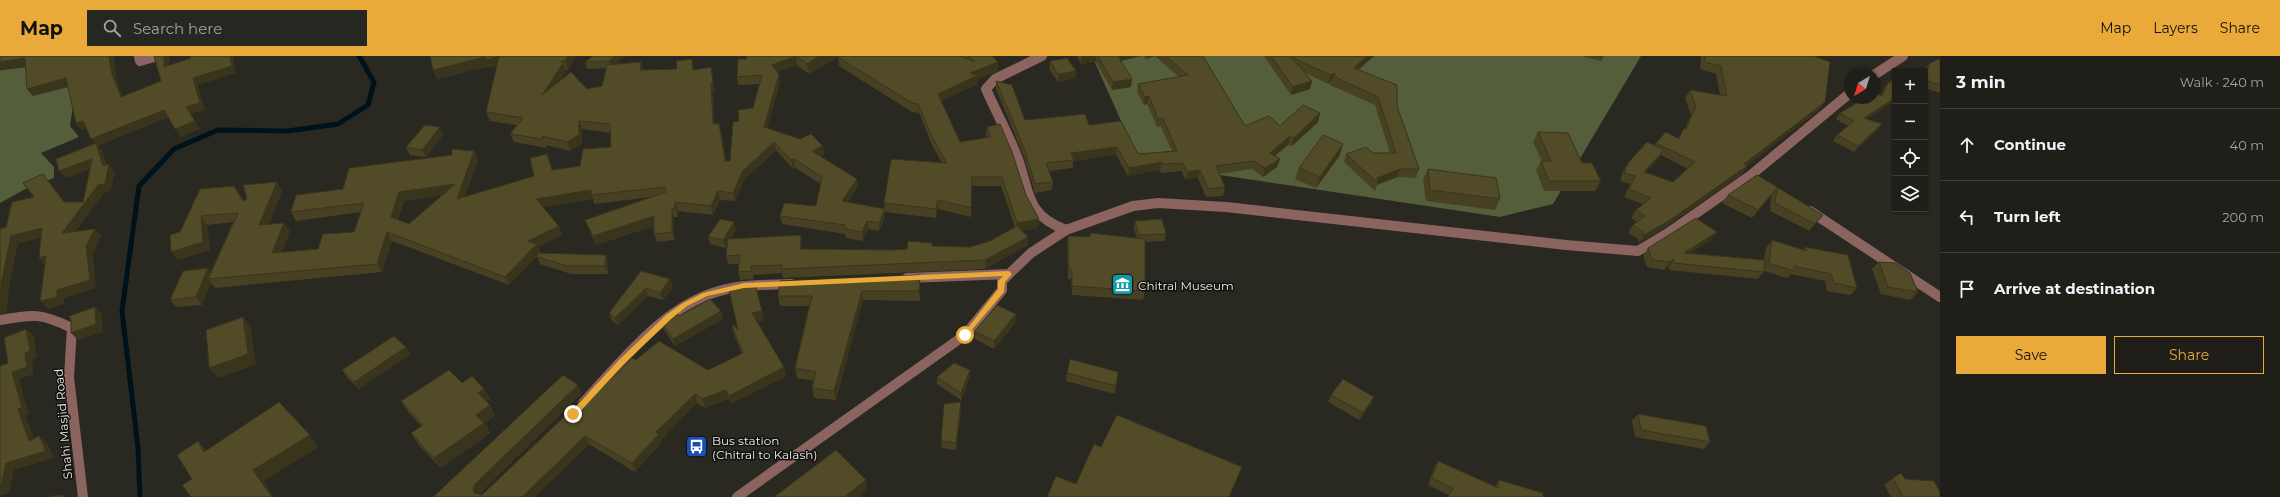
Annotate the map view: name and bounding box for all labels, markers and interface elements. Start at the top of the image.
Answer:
search box [87,10,367,46]
text: Map [20,17,63,40]
icon: search [101,17,123,39]
text: Search here [133,19,222,38]
text: Map [2100,19,2131,37]
text: Layers [2153,19,2198,37]
text: Share [2220,19,2260,37]
north arrow [1844,68,1880,104]
map controls [1892,68,1928,212]
button: + [1892,68,1928,104]
text: 3 min [1956,72,2006,92]
text: Walk · 240 m [2180,74,2264,90]
button: − [1892,104,1928,140]
icon: ahead [1956,134,1978,156]
text: Continue [1994,135,2066,154]
text: 40 m [2230,137,2264,153]
button: locate [1892,140,1928,176]
button: layers [1892,176,1928,212]
icon: left [1956,206,1978,228]
text: Turn left [1994,207,2061,226]
text: 200 m [2222,209,2264,225]
museum icon: Chitral Museum [1109,272,1135,298]
place label: Chitral Museum [1138,278,1234,293]
icon: arrive [1956,278,1978,300]
text: Arrive at destination [1994,279,2155,298]
route start [956,326,974,344]
button: Save [1956,336,2106,374]
button: Share [2114,336,2264,374]
street label: Shahi Masjid Road [51,368,75,480]
route end [564,405,582,423]
place label: Bus station (Chitral to Kalash) [712,433,817,462]
bus stop icon: Bus station (Chitral to Kalash) [684,434,710,460]

